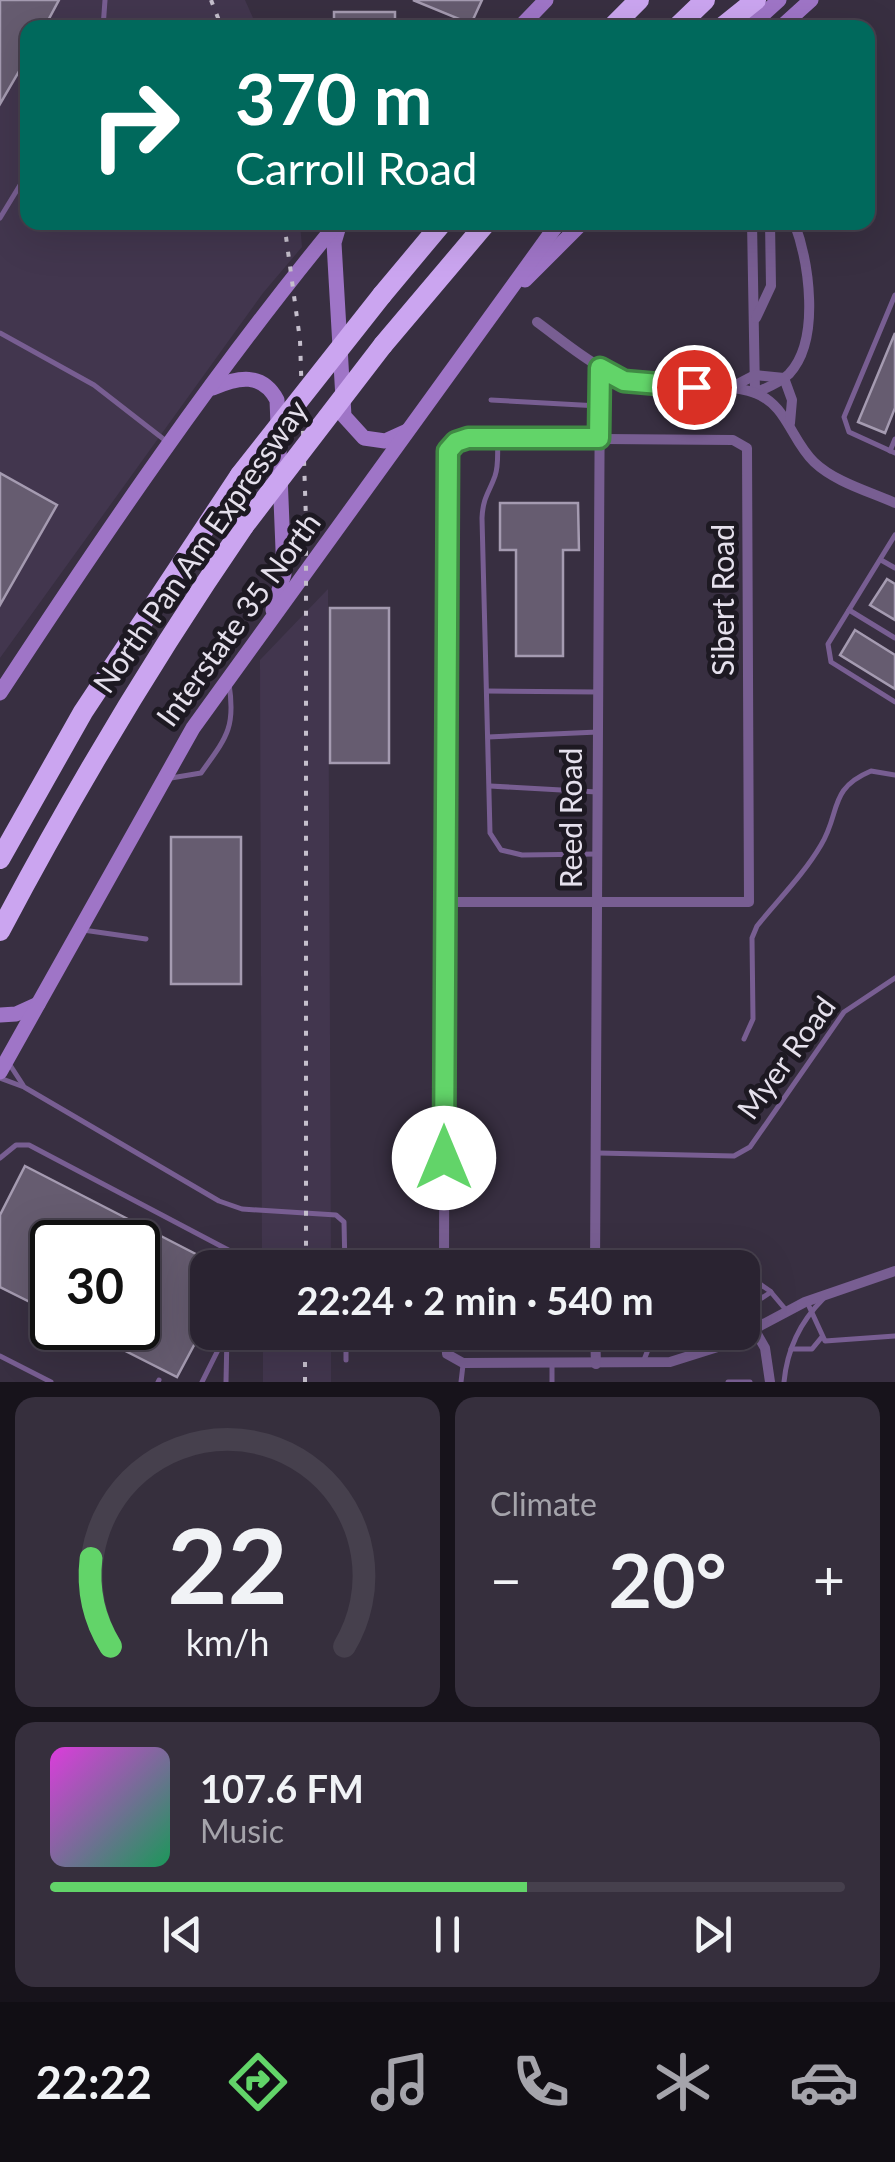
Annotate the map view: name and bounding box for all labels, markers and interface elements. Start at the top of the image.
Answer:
text: 370 m [235,56,432,140]
icon: right [70,60,200,190]
text: Carroll Road [235,141,477,195]
pin [652,345,737,430]
icon: arrive [667,360,722,415]
street label: North Pan Am Expressway [85,392,314,699]
street label: Interstate 35 North [148,505,327,733]
street label: Sibert Road [704,524,740,676]
street label: Reed Road [552,748,588,888]
street label: Myer Road [729,988,842,1125]
position arrow [392,1106,496,1210]
speed limit sign: 30 [30,1220,160,1350]
text: 22:24 · 2 min · 540 m [296,1277,654,1323]
text: Climate [490,1484,597,1523]
text: 22 [167,1501,288,1626]
text: 20° [608,1534,727,1624]
text: − [490,1546,522,1612]
text: + [813,1546,845,1612]
text: km/h [186,1621,269,1664]
text: 107.6 FM [200,1765,364,1811]
text: Music [200,1811,284,1850]
icon: previous [155,1907,210,1962]
icon: pause [420,1907,475,1962]
icon: next [685,1907,740,1962]
icon: directions [223,2047,293,2117]
icon: music [365,2047,435,2117]
icon: phone [506,2047,576,2117]
icon: climate [648,2047,718,2117]
icon: car [789,2047,859,2117]
text: 22:22 [36,2055,152,2109]

